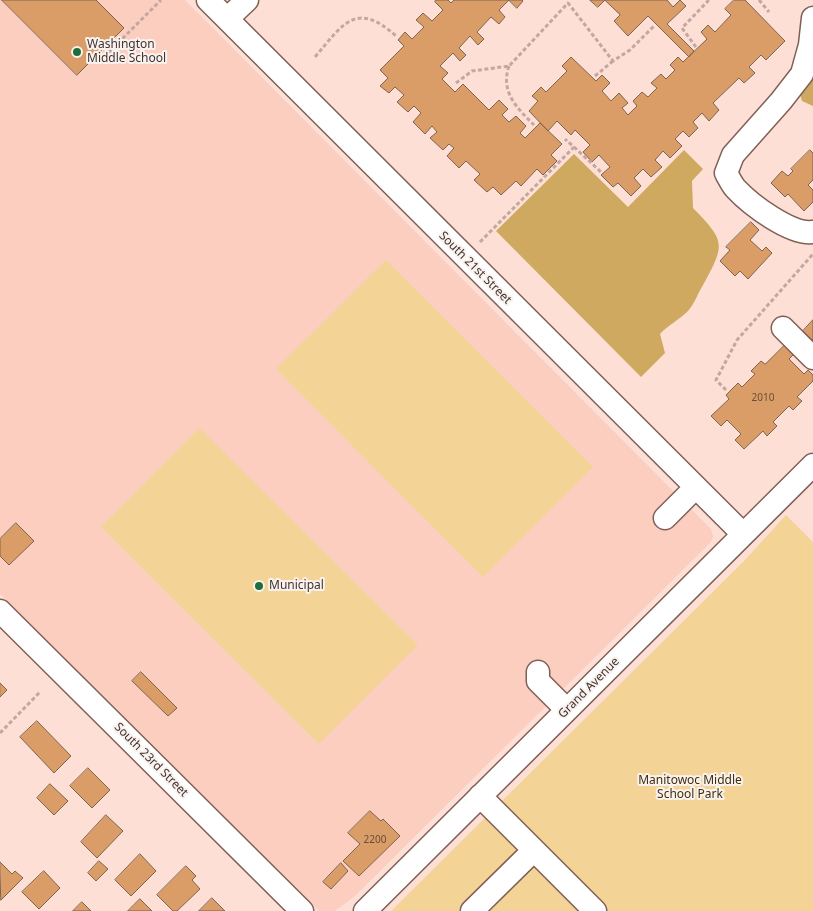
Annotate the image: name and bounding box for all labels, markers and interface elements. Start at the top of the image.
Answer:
place label: Washington Middle School [87,38,166,66]
marker: Washington Middle School [71,46,83,58]
street label: South 21st Street [436,229,514,307]
house number: 2010 [752,392,774,404]
place label: Municipal [269,579,324,593]
marker: Municipal [253,580,265,592]
street label: Grand Avenue [556,655,622,721]
street label: South 23rd Street [111,720,191,800]
park label: Manitowoc Middle School Park [638,774,742,802]
house number: 2200 [364,834,386,846]

